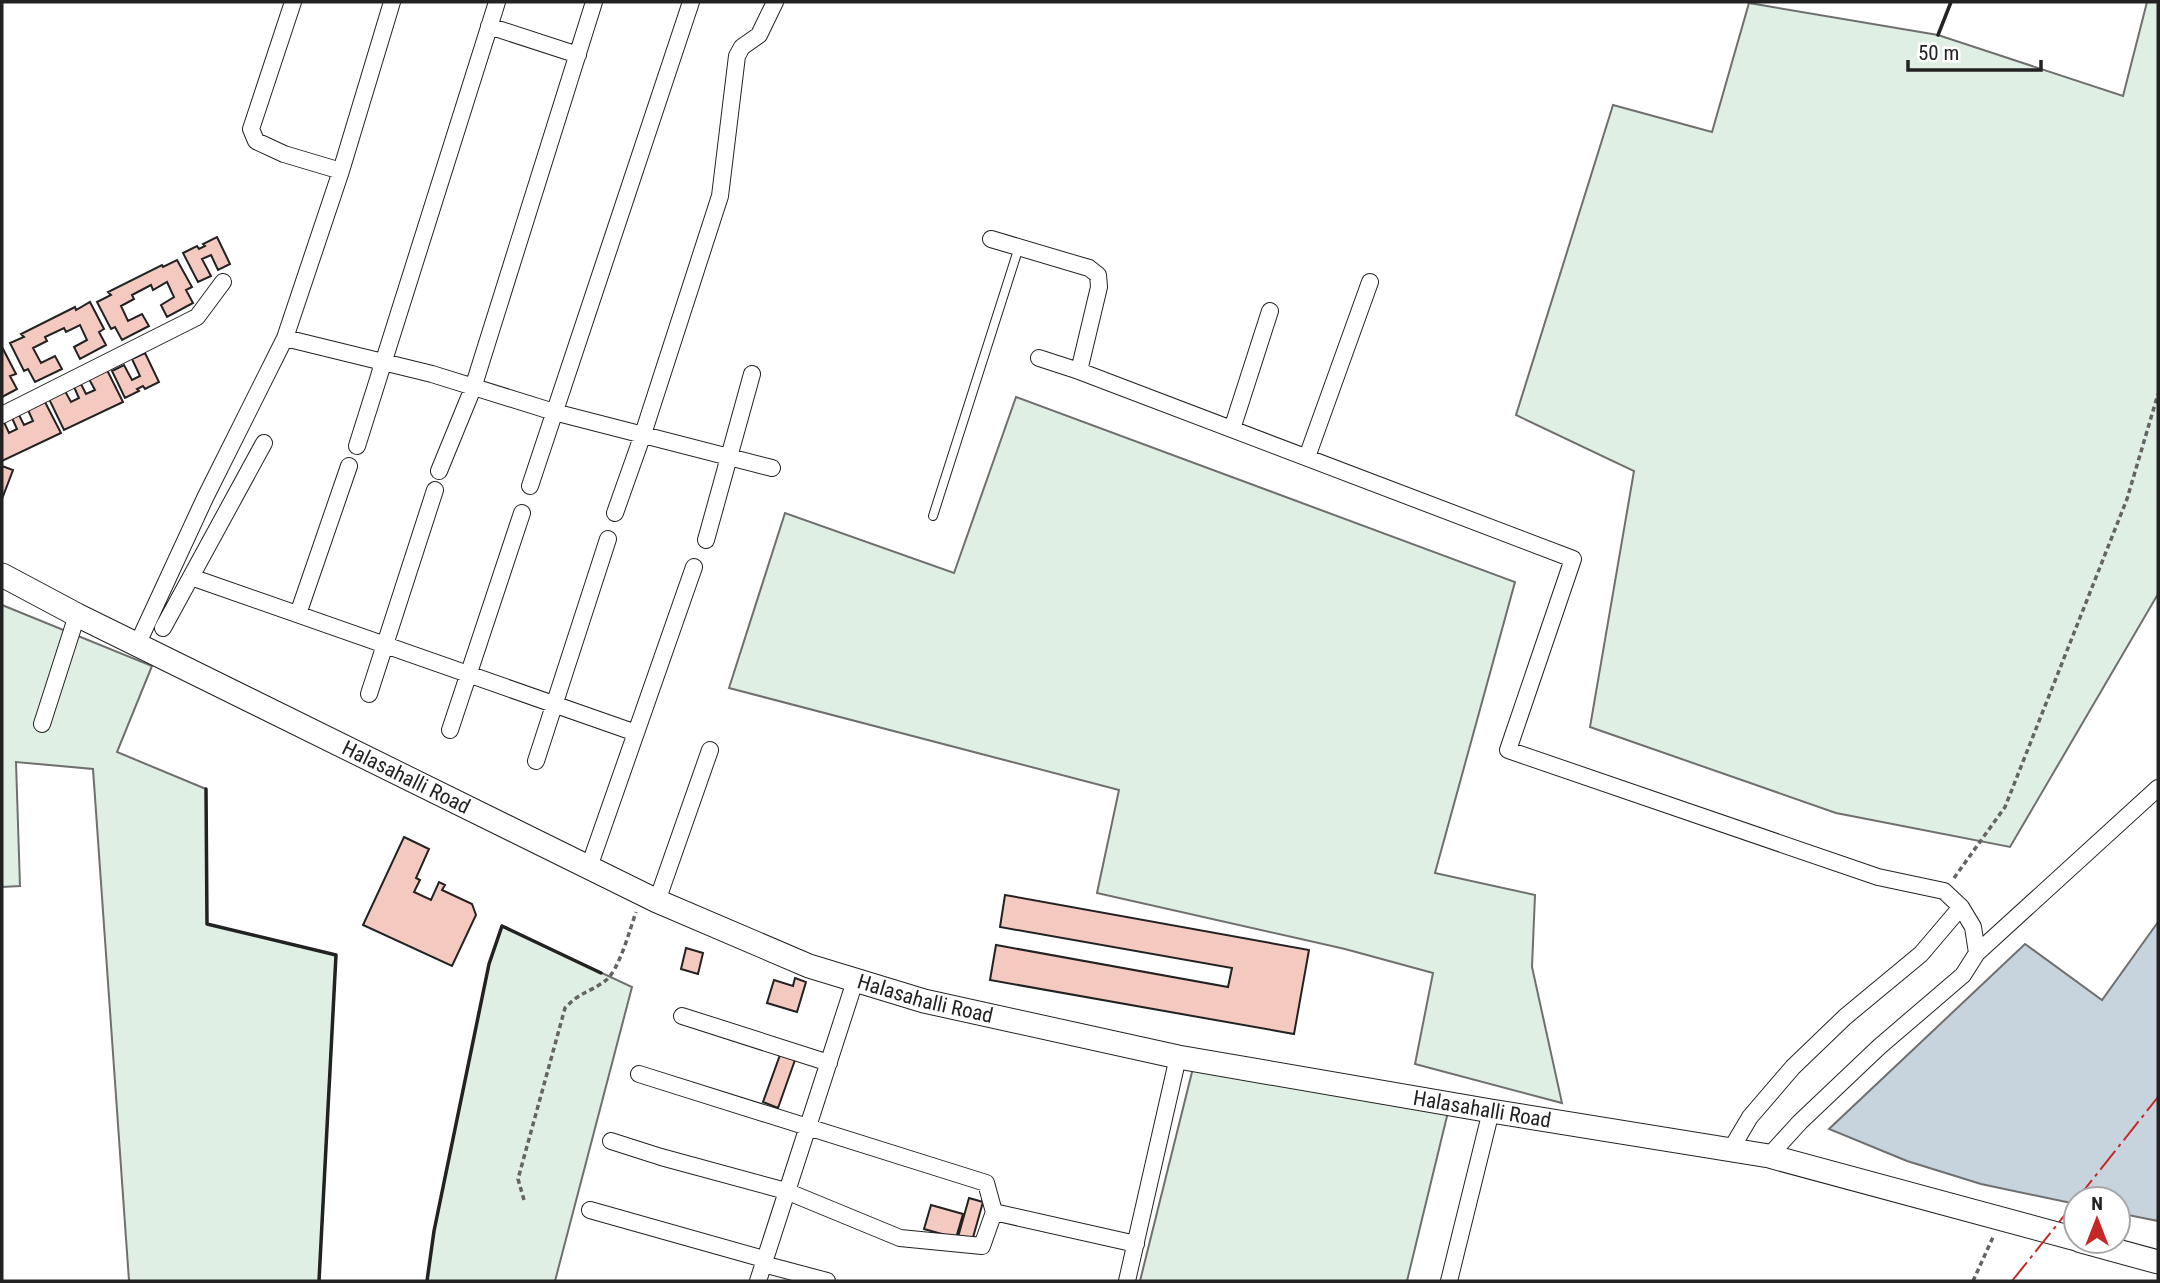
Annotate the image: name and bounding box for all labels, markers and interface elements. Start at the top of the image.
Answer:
scale bar [1908,28,2041,72]
text: 50 m [1918,41,1959,65]
street label: Halasahalli Road [338,736,474,819]
street label: Halasahalli Road [855,969,995,1028]
street label: Halasahalli Road [1412,1086,1553,1133]
north arrow [2062,1185,2132,1255]
text: N [2091,1192,2103,1215]

